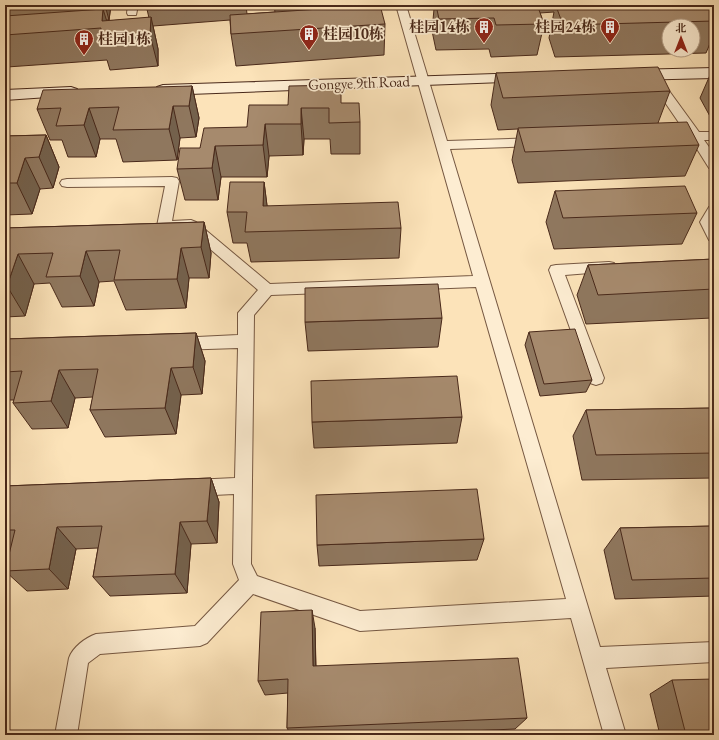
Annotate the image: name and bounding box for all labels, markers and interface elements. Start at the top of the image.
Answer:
building icon: 桂园14栋 [473,16,495,44]
building icon: 桂园24栋 [599,16,621,44]
place label: 桂园14栋 [409,17,470,36]
place label: 桂园24栋 [535,17,596,36]
north arrow [661,18,701,58]
text: 北 [676,21,687,35]
building icon: 桂园10栋 [298,23,320,51]
place label: 桂园10栋 [323,24,384,43]
building icon: 桂园1栋 [73,28,95,56]
place label: 桂园1栋 [98,29,151,48]
street label: Gongye 9th Road [308,71,411,94]

